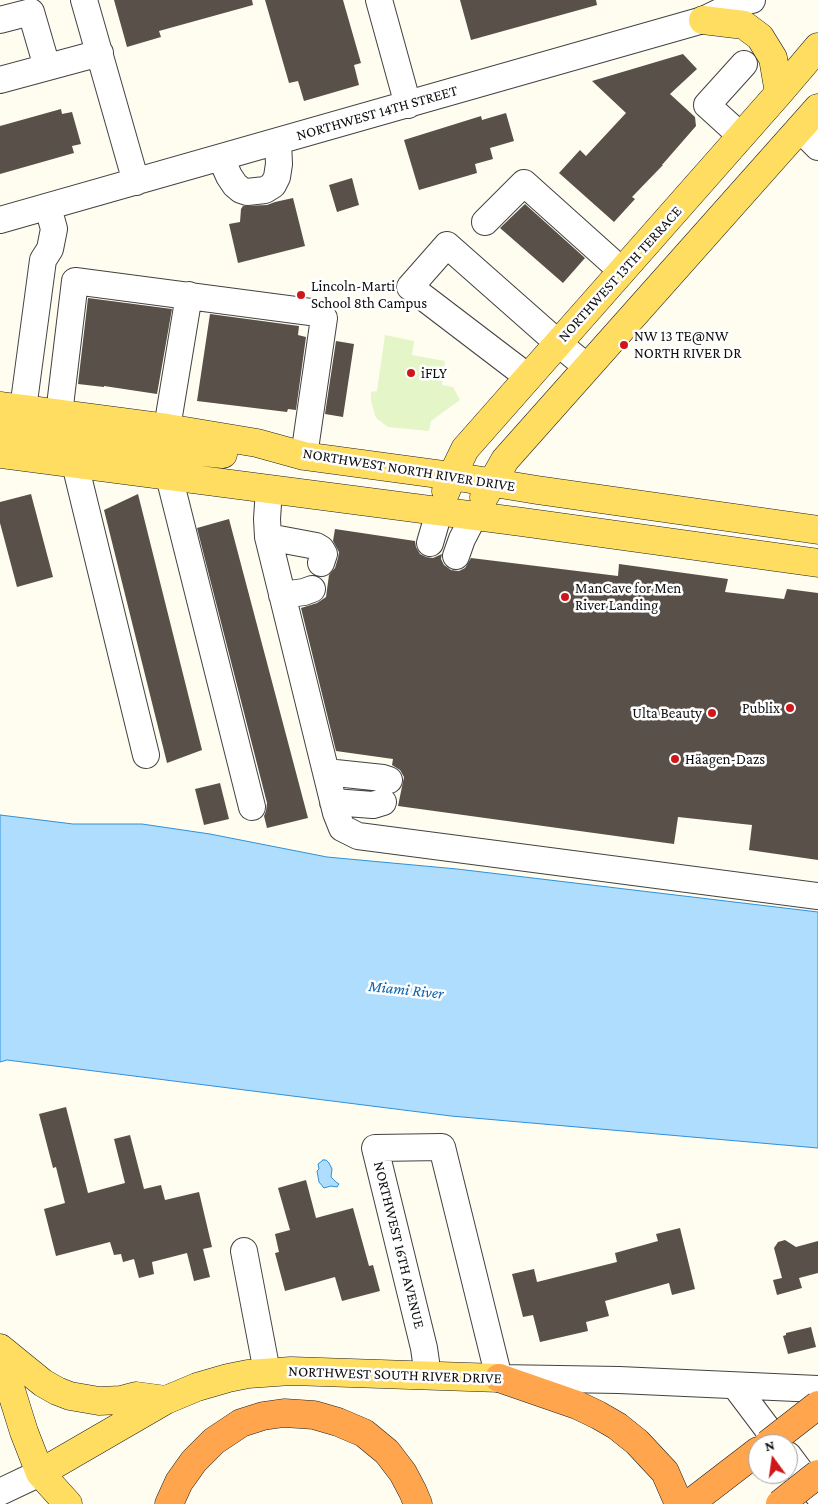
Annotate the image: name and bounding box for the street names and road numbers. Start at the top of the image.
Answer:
street label: NORTHWEST 14TH STREET [294,81,460,145]
street label: NORTHWEST 13TH TERRACE [554,202,686,346]
street label: NORTHWEST NORTH RIVER DRIVE [302,444,516,496]
street label: NORTHWEST 16TH AVENUE [369,1160,429,1330]
street label: NORTHWEST SOUTH RIVER DRIVE [288,1362,502,1388]

